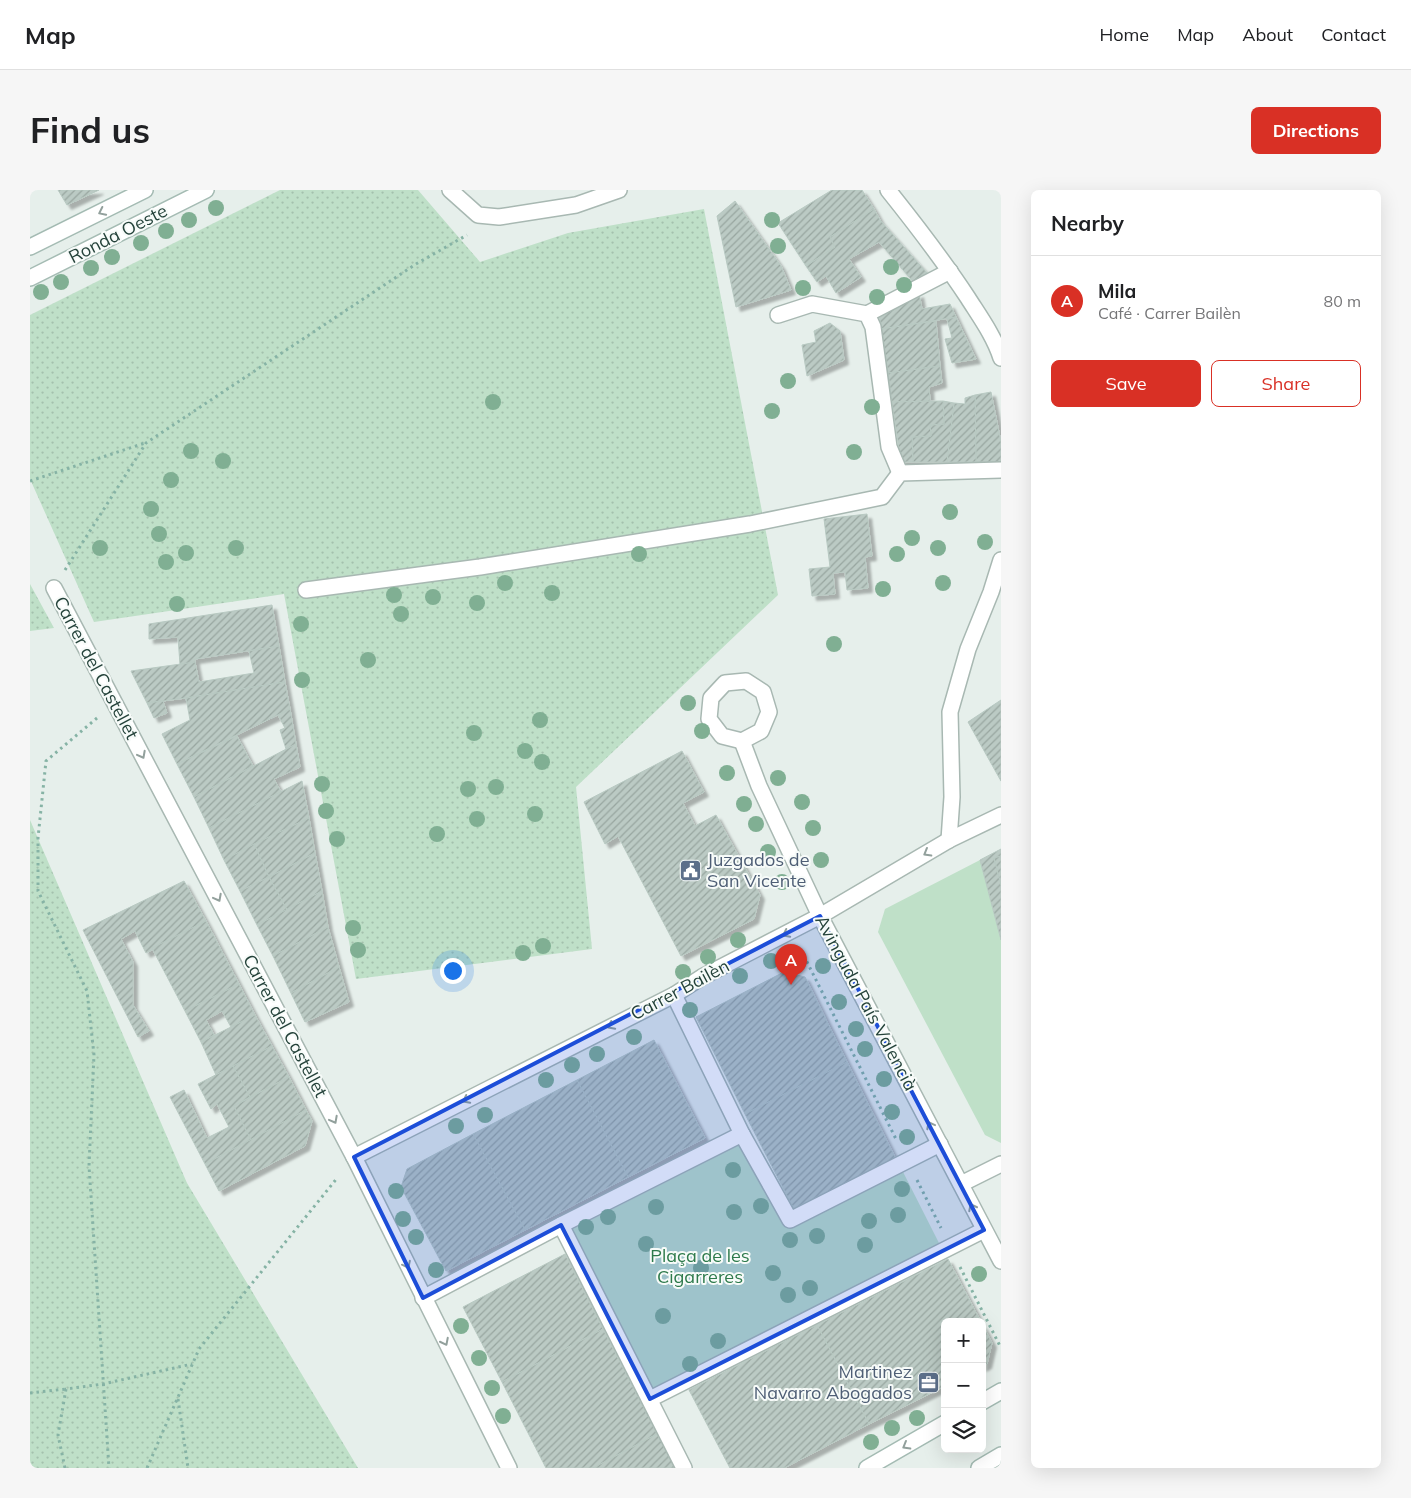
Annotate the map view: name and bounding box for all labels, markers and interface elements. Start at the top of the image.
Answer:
text: Map [25,20,76,50]
text: Home [1099,23,1149,46]
text: Map [1177,23,1214,46]
text: About [1242,23,1293,46]
text: Contact [1321,23,1386,46]
button: Directions [1251,107,1381,154]
text: Find us [30,108,150,152]
street label: Ronda Oeste [64,199,171,268]
one-way arrow [98,205,107,215]
text: Nearby [1051,210,1124,236]
text: Mila [1098,279,1136,303]
text: A [1061,291,1073,311]
text: 80 m [1324,291,1361,311]
text: Café · Carrer Bailèn [1098,303,1241,323]
button: Save [1051,360,1201,407]
button: Share [1211,360,1361,407]
street label: Carrer del Castellet [49,592,144,743]
one-way arrow [136,749,146,758]
one-way arrow [923,847,932,857]
place label: Juzgados de San Vicente [707,848,809,892]
public building icon: Juzgados de San Vicente [679,858,703,882]
one-way arrow [212,893,222,902]
street label: Avinguda País Valencià [810,911,923,1095]
one-way arrow [782,928,791,938]
pin: A [775,944,807,985]
street label: Carrer del Castellet [238,950,333,1101]
street label: Carrer Bailèn [626,954,733,1025]
your location [440,958,466,984]
one-way arrow [607,1020,616,1030]
one-way arrow [463,1094,472,1104]
one-way arrow [328,1114,338,1123]
one-way arrow [926,1121,936,1130]
one-way arrow [968,1203,978,1212]
park label: Plaça de les Cigarreres [650,1244,750,1288]
one-way arrow [401,1260,411,1269]
map controls [941,1318,986,1453]
button: + [941,1318,986,1363]
one-way arrow [439,1336,449,1345]
place label: Martinez Navarro Abogados [754,1360,912,1404]
button: − [941,1363,986,1408]
office icon: Martinez Navarro Abogados [916,1370,940,1394]
button: layers [941,1408,986,1453]
one-way arrow [902,1439,911,1449]

